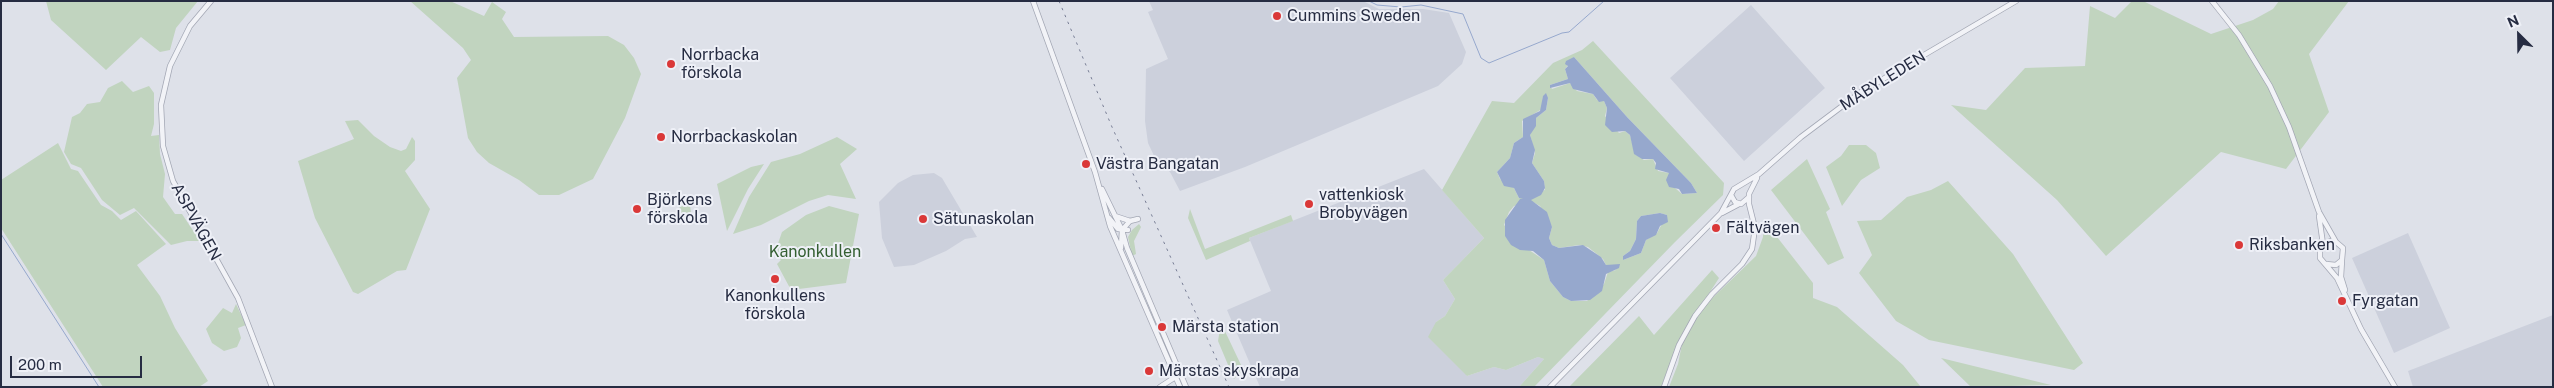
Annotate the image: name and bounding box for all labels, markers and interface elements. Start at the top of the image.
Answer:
place label: Cummins Sweden [1287,6,1420,26]
marker: Cummins Sweden [1271,10,1283,22]
north arrow [2494,10,2544,60]
text: N [2505,12,2521,31]
place label: Norrbacka förskola [681,45,759,83]
street label: MÅBYLEDEN [1836,47,1930,115]
marker: Norrbacka förskola [665,58,677,70]
place label: Norrbackaskolan [671,127,798,147]
marker: Norrbackaskolan [655,131,667,143]
place label: Västra Bangatan [1096,154,1219,174]
marker: Västra Bangatan [1080,158,1092,170]
street label: ASPVÄGEN [167,180,225,264]
place label: vattenkiosk Brobyvägen [1319,185,1408,223]
place label: Björkens förskola [647,190,712,228]
marker: vattenkiosk Brobyvägen [1303,198,1315,210]
marker: Björkens förskola [631,203,643,215]
place label: Sätunaskolan [933,209,1034,229]
marker: Sätunaskolan [917,213,929,225]
place label: Fältvägen [1726,218,1799,238]
marker: Fältvägen [1710,222,1722,234]
place label: Riksbanken [2249,235,2335,255]
marker: Riksbanken [2233,239,2245,251]
park label: Kanonkullen [769,242,861,262]
marker: Kanonkullens förskola [769,273,781,285]
place label: Kanonkullens förskola [725,286,825,324]
place label: Fyrgatan [2352,291,2418,311]
marker: Fyrgatan [2336,295,2348,307]
place label: Märsta station [1172,317,1279,337]
marker: Märsta station [1156,321,1168,333]
scale bar [12,346,145,378]
text: 200 m [18,356,62,373]
place label: Märstas skyskrapa [1159,361,1299,381]
marker: Märstas skyskrapa [1143,365,1155,377]

